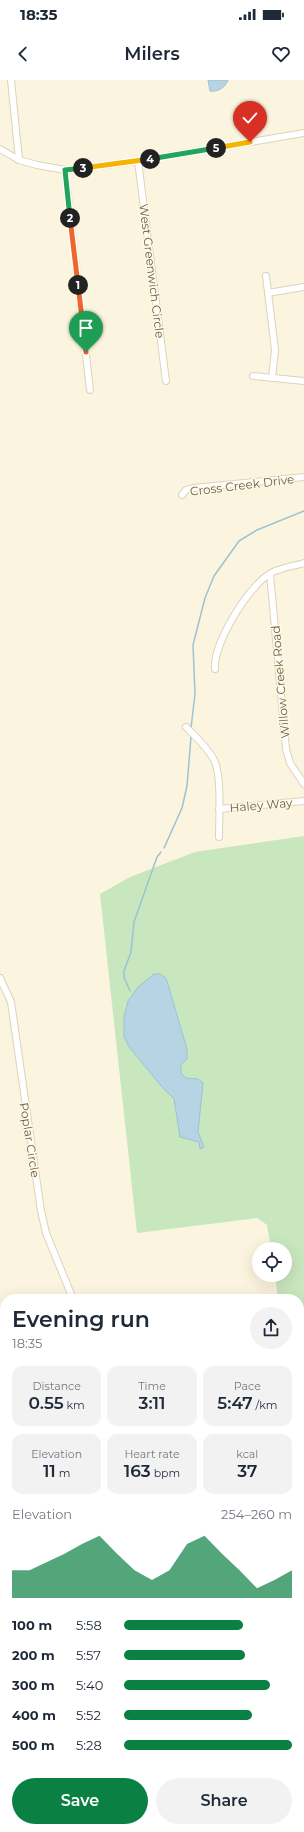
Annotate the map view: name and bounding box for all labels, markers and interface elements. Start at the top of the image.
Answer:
text: 18:35 [20,5,57,24]
icon: back [12,43,34,65]
text: Milers [124,43,180,65]
icon: heart [270,43,292,65]
pin [233,101,267,142]
icon: check [239,107,261,129]
pin: 5 [206,138,226,158]
text: 5 [213,141,219,155]
pin: 4 [140,149,160,169]
text: 4 [146,152,154,166]
pin: 3 [73,158,93,178]
text: 3 [80,161,86,175]
street label: West Greenwich Circle [136,203,168,339]
pin: 2 [60,208,80,228]
text: 2 [67,211,73,225]
pin: 1 [68,275,88,295]
text: 1 [76,278,80,292]
pin [69,311,103,352]
icon: arrive [75,317,97,339]
street label: Cross Creek Drive [189,471,295,499]
street label: Willow Creek Road [268,625,292,739]
street label: Haley Way [229,795,293,815]
street label: Poplar Circle [17,1101,43,1179]
map controls [252,1242,292,1282]
button: locate [252,1242,292,1282]
text: Evening run [12,1306,150,1333]
button: share [250,1307,292,1349]
text: 18:35 [12,1335,42,1351]
text: Distance [33,1379,81,1393]
text: Time [138,1379,166,1393]
text: Pace [234,1379,261,1393]
text: 0.55 [29,1393,64,1413]
text: 3:11 [138,1393,165,1413]
text: 5:47 [217,1393,253,1413]
text: km [64,1398,85,1412]
text: /km [253,1398,277,1412]
text: Elevation [31,1447,82,1461]
text: Heart rate [124,1447,180,1461]
text: kcal [236,1447,258,1461]
text: 11 [43,1461,56,1481]
text: 163 [124,1461,151,1481]
text: 37 [237,1461,257,1481]
text: m [56,1466,70,1480]
text: bpm [151,1466,180,1480]
text: Elevation [12,1506,72,1522]
text: 254–260 m [221,1506,292,1522]
text: 100 m [12,1617,52,1633]
text: 5:58 [76,1617,102,1633]
text: 200 m [12,1647,55,1663]
text: 5:57 [76,1647,101,1663]
text: 300 m [12,1677,55,1693]
text: 5:40 [76,1677,103,1693]
text: 400 m [12,1707,56,1723]
text: 5:52 [76,1707,101,1723]
text: 500 m [12,1737,55,1753]
text: 5:28 [76,1737,102,1753]
button: Save [12,1778,148,1824]
button: Share [156,1778,292,1824]

